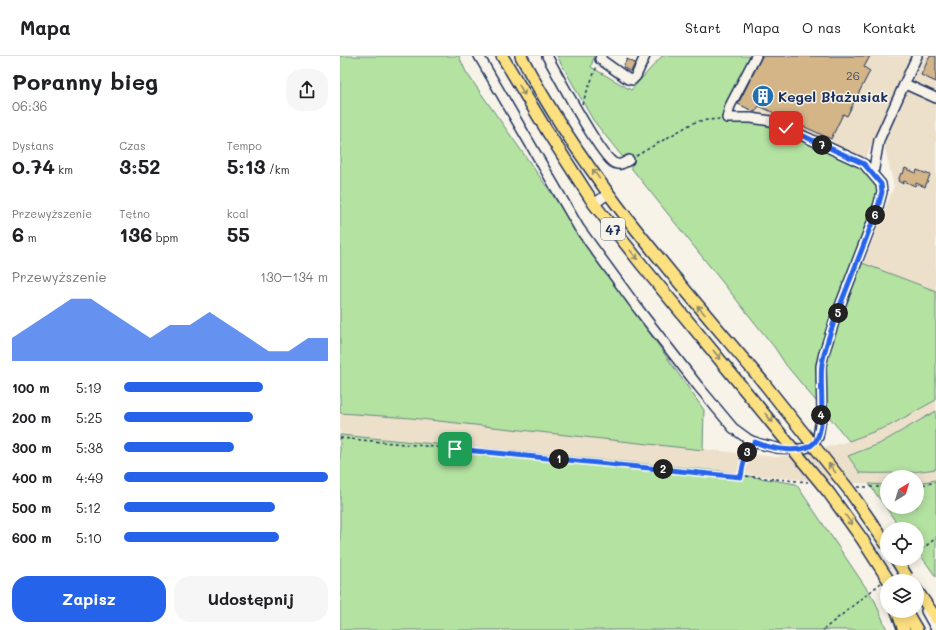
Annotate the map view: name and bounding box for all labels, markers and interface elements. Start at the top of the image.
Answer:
text: Mapa [20,15,71,40]
text: Start [685,18,721,37]
text: Mapa [743,18,780,37]
text: O nas [802,18,841,37]
text: Kontakt [863,18,916,37]
text: Poranny bieg [12,67,158,96]
house number: 26 [846,67,860,83]
button: share [286,69,328,111]
building icon: Kegel Błażusiak [750,83,776,109]
one-way arrow [518,84,526,96]
place label: Kegel Błażusiak [778,87,888,106]
text: 06:36 [12,97,47,114]
pin [769,111,803,145]
icon: check [775,117,797,139]
pin: 7 [812,135,832,155]
text: 7 [819,137,825,152]
text: Dystans [12,138,54,153]
text: Czas [119,138,146,153]
text: Tempo [227,138,262,153]
text: 0.74 [12,153,55,179]
text: 3:52 [119,153,161,179]
text: 5:13 [227,153,266,179]
text: km [55,162,73,177]
text: /km [266,162,289,177]
one-way arrow [591,169,600,180]
pin: 6 [865,205,885,225]
text: Przewyższenie [12,206,92,221]
text: Tętno [119,206,150,221]
text: kcal [227,206,249,221]
text: 6 [872,207,878,222]
road number: 47 [601,218,625,240]
text: 6 [12,221,24,247]
text: 136 [119,221,152,247]
text: 55 [227,221,250,247]
text: m [24,230,36,245]
text: bpm [152,230,178,245]
one-way arrow [630,250,638,261]
text: Przewyższenie [12,268,107,285]
text: 130–134 m [260,268,328,285]
pin: 5 [828,303,848,323]
one-way arrow [697,304,706,315]
text: 5 [835,305,841,320]
one-way arrow [712,350,721,361]
text: 100 m [12,379,49,396]
text: 5:19 [76,379,101,396]
pin: 4 [811,405,831,425]
text: 4 [818,407,824,422]
text: 200 m [12,409,51,426]
text: 5:25 [76,409,102,426]
one-way arrow [764,412,773,423]
pin [438,432,472,466]
icon: arrive [444,438,466,460]
text: 300 m [12,439,52,456]
text: 5:38 [76,439,103,456]
pin: 3 [737,442,757,462]
text: 3 [744,444,750,459]
pin: 1 [549,449,569,469]
text: 1 [557,451,561,466]
pin: 2 [653,459,673,479]
text: 2 [660,461,666,476]
one-way arrow [828,463,836,474]
text: 400 m [12,469,52,486]
text: 4:49 [76,469,103,486]
north arrow [880,470,924,514]
map controls [880,470,924,618]
text: 500 m [12,499,51,516]
text: 5:12 [76,499,101,516]
one-way arrow [845,514,853,525]
button: locate [880,522,924,566]
text: 600 m [12,529,52,546]
text: 5:10 [76,529,101,546]
button: layers [880,574,924,618]
button: Zapisz [12,576,166,622]
button: Udostępnij [174,576,328,622]

